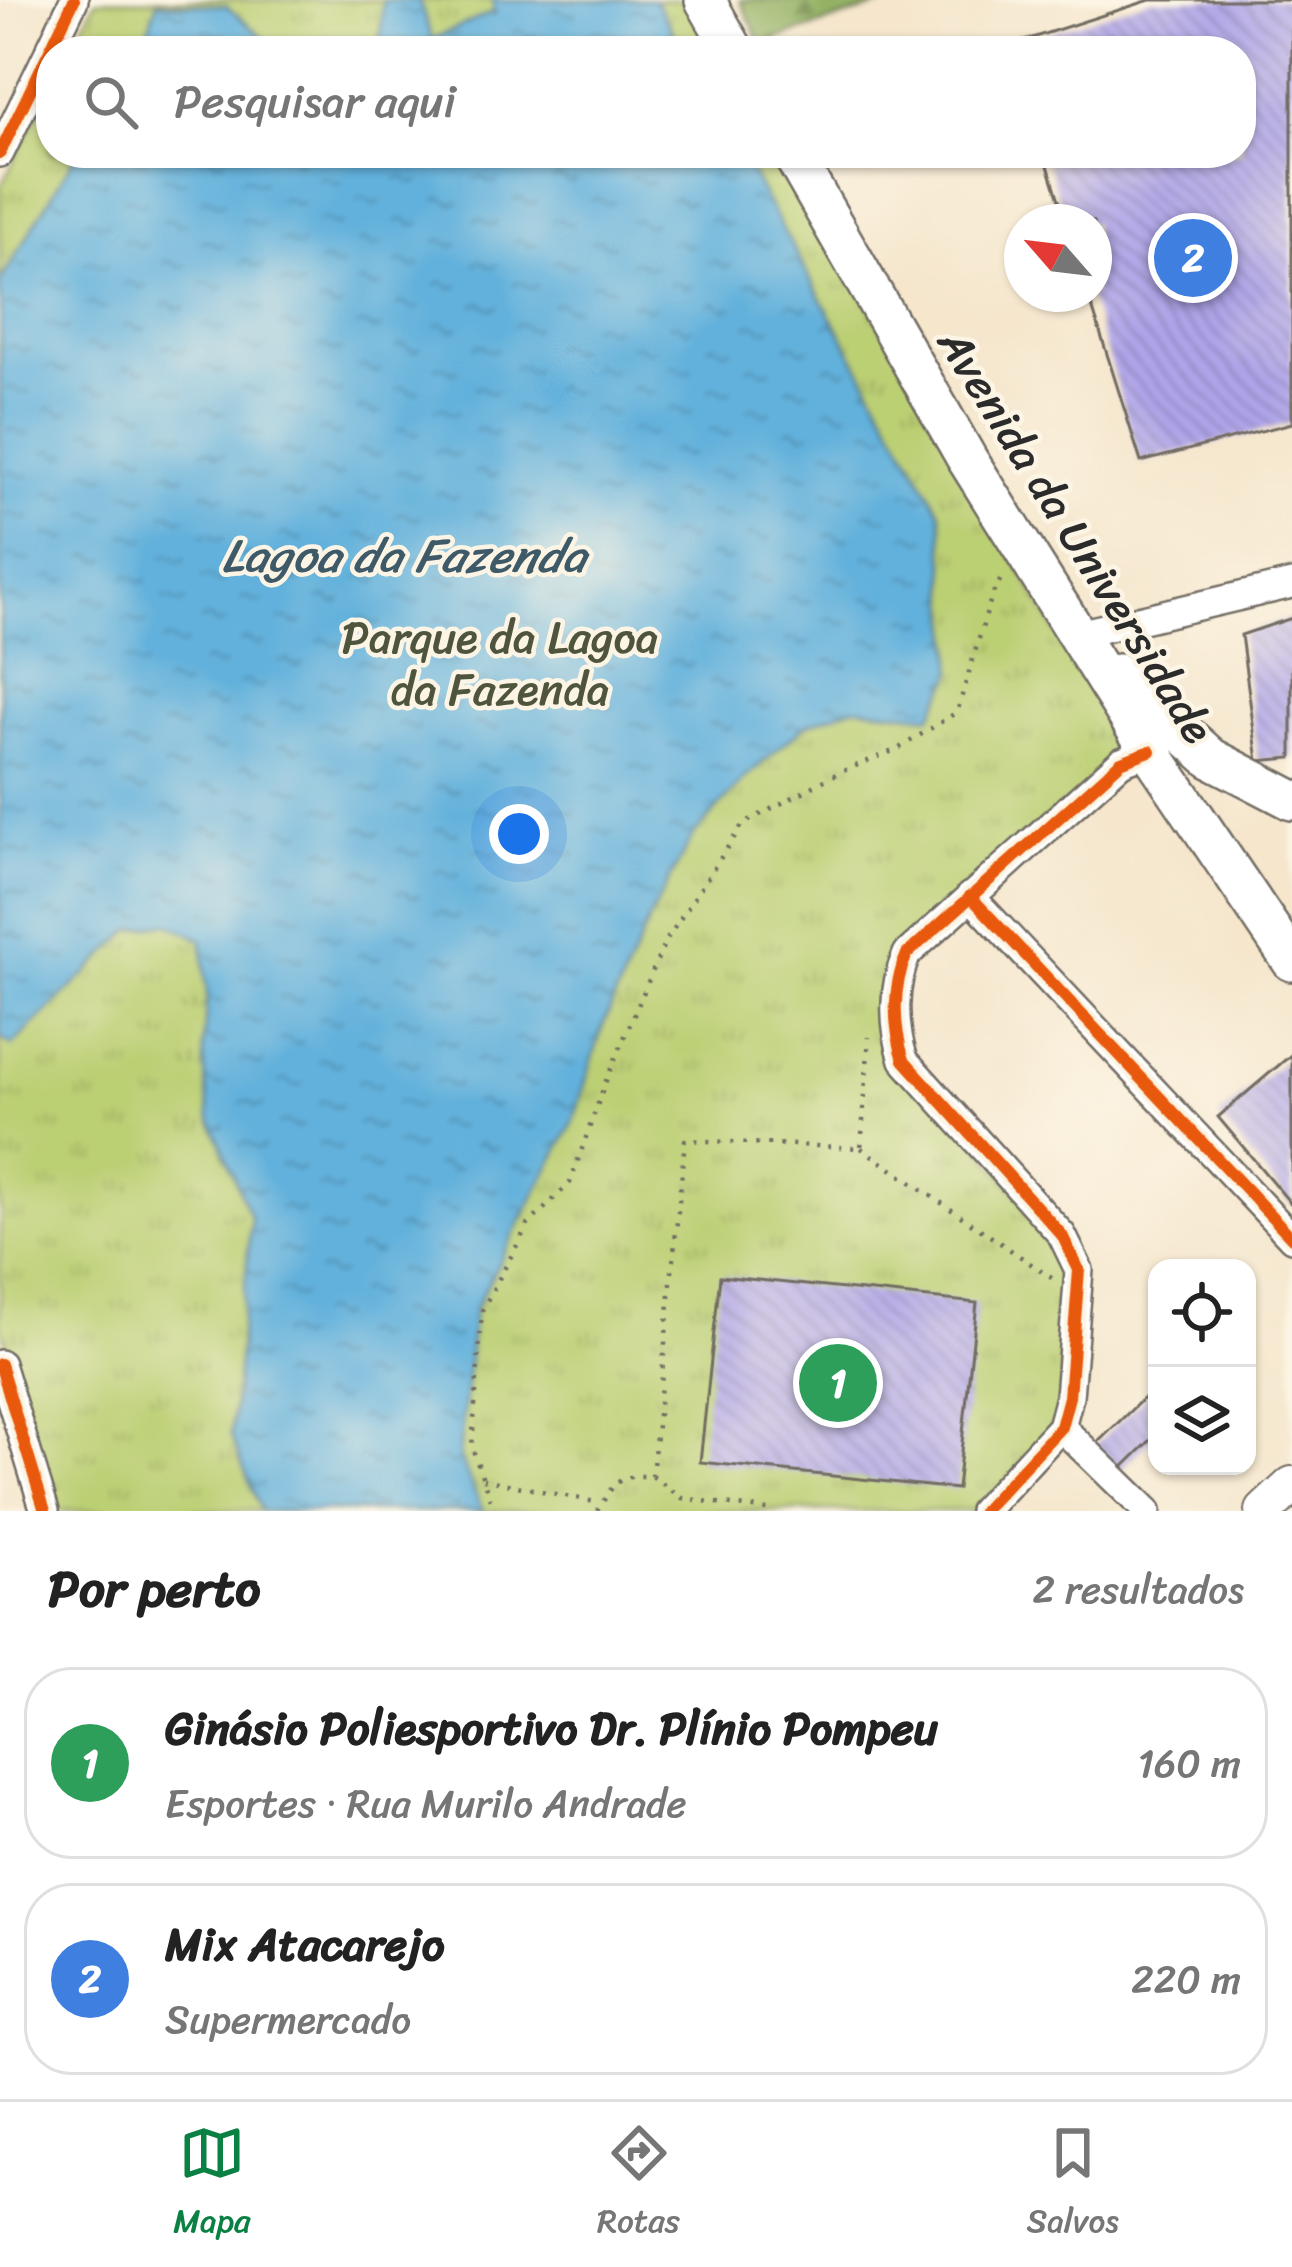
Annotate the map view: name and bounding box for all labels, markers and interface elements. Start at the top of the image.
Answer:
search box [36,36,1256,168]
text: Pesquisar aqui [174,62,456,142]
icon: search [78,69,144,135]
north arrow [1004,204,1112,312]
pin: 2 [1154,213,1232,303]
street label: Avenida da Universidade [915,311,1237,760]
water label: Lagoa da Fazenda [222,513,590,598]
park label: Parque da Lagoa da Fazenda [342,598,658,730]
your location [489,804,549,864]
map controls [1148,1259,1256,1475]
button: locate [1148,1259,1256,1367]
pin: 1 [799,1338,877,1428]
button: layers [1148,1367,1256,1475]
text: Por perto [48,1544,261,1634]
text: 2 resultados [1032,1555,1244,1624]
text: Ginásio Poliesportivo Dr. Plínio Pompeu [165,1689,938,1769]
text: 1 [82,1729,98,1798]
text: 160 m [1137,1729,1241,1798]
text: Esportes · Rua Murilo Andrade [165,1769,687,1838]
text: Mix Atacarejo [165,1905,445,1985]
text: 2 [79,1945,101,2014]
text: 220 m [1131,1945,1241,2014]
text: Supermercado [165,1985,411,2054]
tab: Mapa [173,2120,251,2250]
tab: Rotas [597,2120,680,2250]
tab: Salvos [1026,2120,1119,2250]

